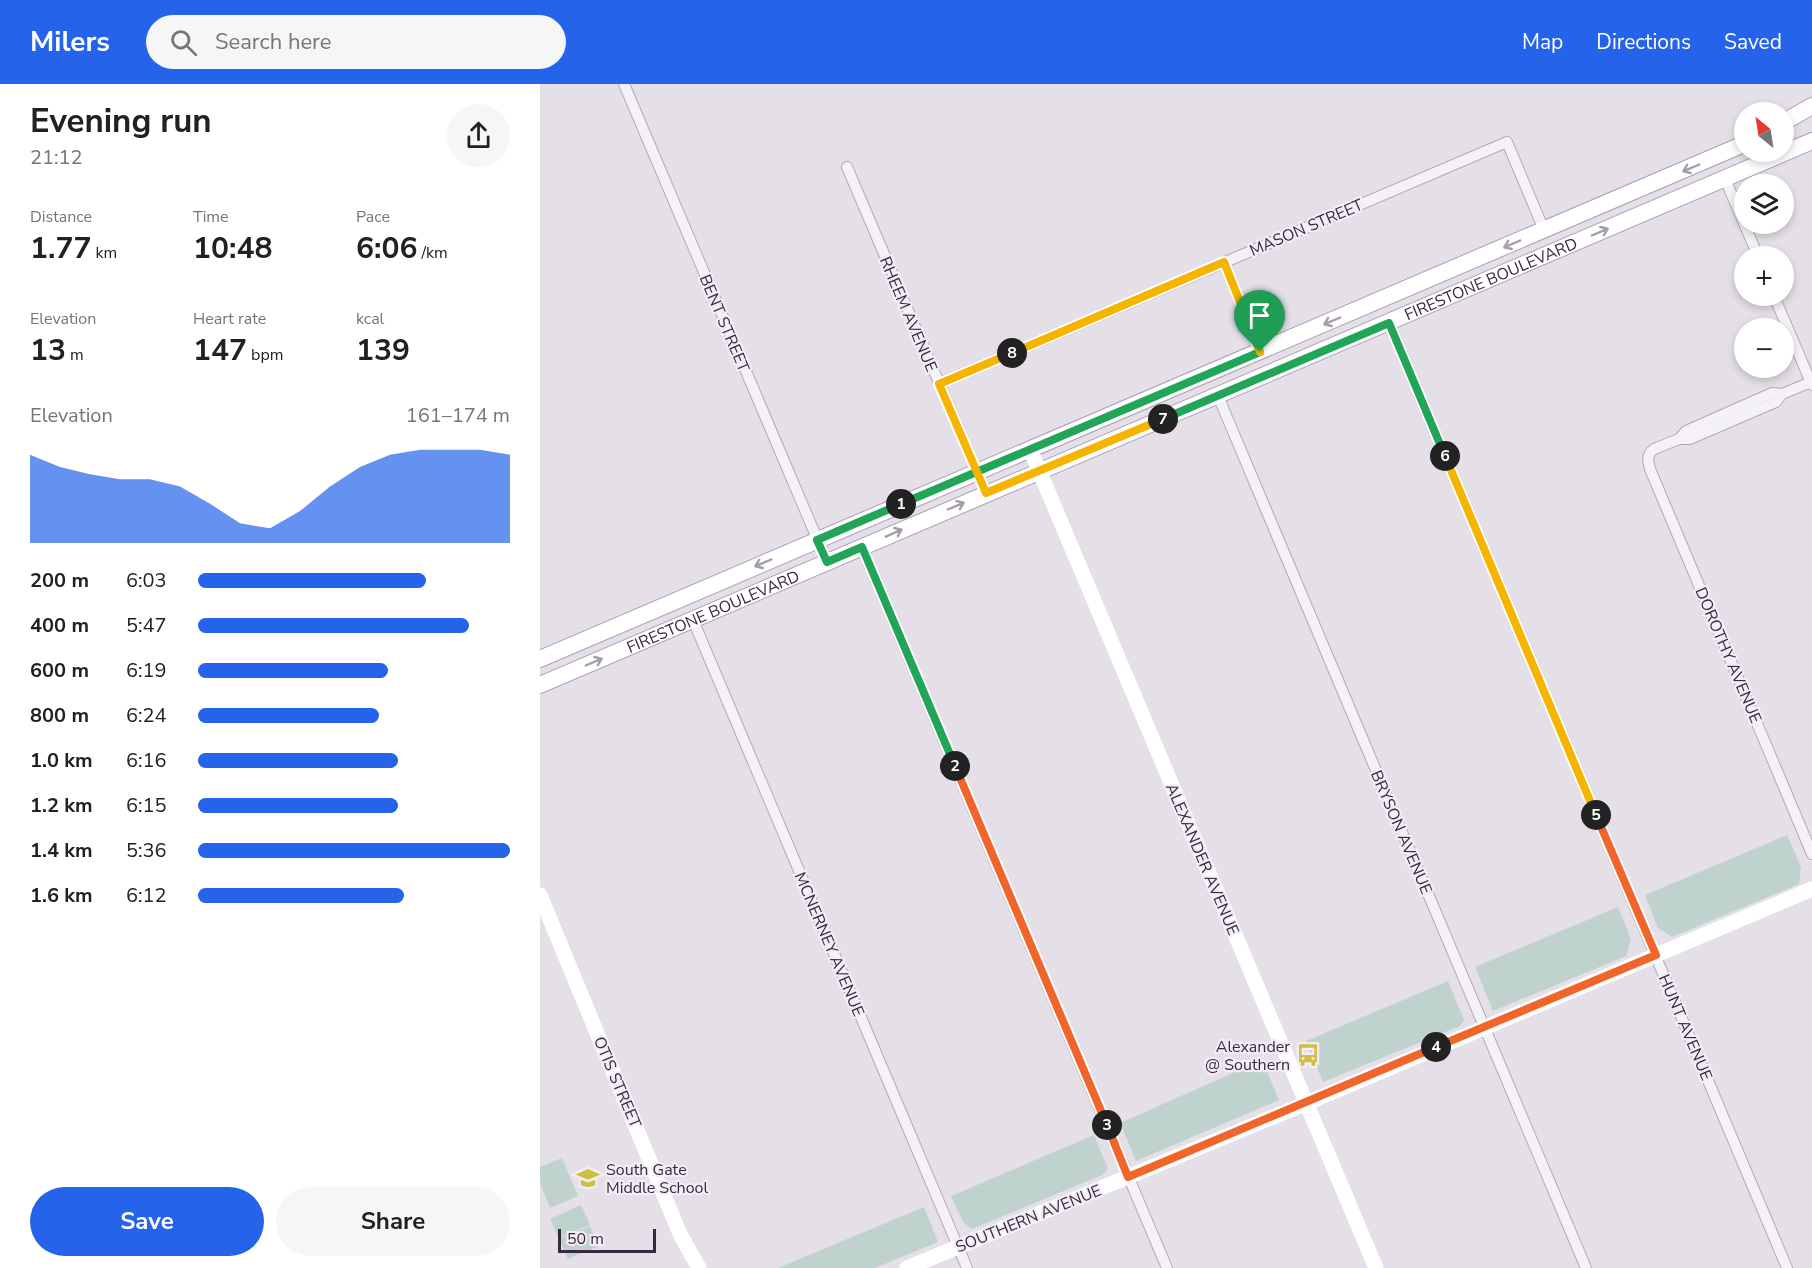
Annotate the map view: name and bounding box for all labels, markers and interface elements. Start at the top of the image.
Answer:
search box [146,15,566,69]
text: Milers [30,23,110,61]
icon: search [167,26,200,59]
text: Search here [215,27,332,57]
text: Map [1522,28,1563,56]
text: Directions [1596,28,1691,56]
text: Saved [1724,28,1782,56]
text: Evening run [30,99,212,144]
north arrow [1734,102,1794,162]
map controls [1734,102,1794,378]
button: share [447,104,510,167]
text: 21:12 [30,144,83,171]
one-way arrow [1683,163,1701,174]
button: layers [1734,174,1794,234]
street label: MASON STREET [1246,194,1367,262]
text: Distance [30,206,92,228]
text: Time [193,206,229,228]
text: Pace [356,206,390,228]
one-way arrow [1591,226,1609,237]
text: 1.77 [30,228,91,269]
text: 10:48 [193,228,272,269]
text: 6:06 [356,228,417,269]
street label: FIRESTONE BOULEVARD [1401,233,1581,326]
one-way arrow [1503,239,1521,250]
text: km [91,242,117,264]
text: /km [417,242,448,264]
button: + [1734,246,1794,306]
street label: RHEEM AVENUE [874,253,942,375]
street label: BENT STREET [694,271,755,376]
pin [1234,290,1285,352]
icon: arrive [1243,299,1276,332]
text: Elevation [30,308,96,330]
text: Heart rate [193,308,266,330]
text: kcal [356,308,384,330]
one-way arrow [1324,316,1342,327]
button: − [1734,318,1794,378]
text: 13 [30,330,66,371]
text: 147 [193,330,247,371]
text: 139 [356,330,410,371]
pin: 8 [997,338,1027,368]
text: 8 [1007,342,1017,364]
text: m [66,344,84,366]
text: bpm [247,344,283,366]
text: Elevation [30,402,113,429]
text: 161–174 m [406,402,510,429]
pin: 7 [1148,404,1178,434]
text: 7 [1158,408,1168,430]
pin: 6 [1430,441,1460,471]
text: 6 [1440,445,1450,467]
pin: 1 [886,489,916,519]
text: 1 [896,493,906,515]
one-way arrow [947,500,965,511]
one-way arrow [885,527,903,538]
one-way arrow [755,558,773,570]
street label: FIRESTONE BOULEVARD [623,565,803,659]
text: 200 m [30,567,89,594]
text: 6:03 [126,567,167,594]
street label: DOROTHY AVENUE [1689,584,1767,727]
text: 400 m [30,612,89,639]
text: 5:47 [126,612,167,639]
one-way arrow [584,656,602,667]
text: 600 m [30,657,89,684]
text: 6:19 [126,657,167,684]
text: 800 m [30,702,89,729]
text: 6:24 [126,702,167,729]
text: 1.0 km [30,747,93,774]
text: 6:16 [126,747,167,774]
pin: 2 [940,751,970,781]
text: 2 [950,755,960,777]
street label: BRYSON AVENUE [1365,767,1437,898]
street label: ALEXANDER AVENUE [1160,780,1244,939]
text: 1.2 km [30,792,93,819]
text: 6:15 [126,792,167,819]
pin: 5 [1581,800,1611,830]
text: 5 [1591,804,1601,826]
text: 1.4 km [30,837,93,864]
text: 5:36 [126,837,167,864]
street label: MCNERNEY AVENUE [789,869,869,1020]
text: 1.6 km [30,882,93,909]
text: 6:12 [126,882,167,909]
street label: HUNT AVENUE [1653,971,1717,1084]
pin: 4 [1421,1032,1451,1062]
street label: OTIS STREET [588,1033,646,1132]
place label: Alexander @ Southern [1205,1036,1290,1076]
text: 4 [1431,1036,1441,1058]
bus stop icon: Alexander @ Southern [1295,1042,1321,1068]
pin: 3 [1092,1110,1122,1140]
text: 3 [1102,1114,1112,1136]
place label: South Gate Middle School [606,1159,708,1199]
school or university icon: South Gate Middle School [575,1165,601,1191]
street label: SOUTHERN AVENUE [952,1180,1105,1258]
button: Save [30,1187,264,1256]
button: Share [276,1187,510,1256]
scale bar [558,1226,656,1254]
text: 50 m [567,1228,604,1250]

